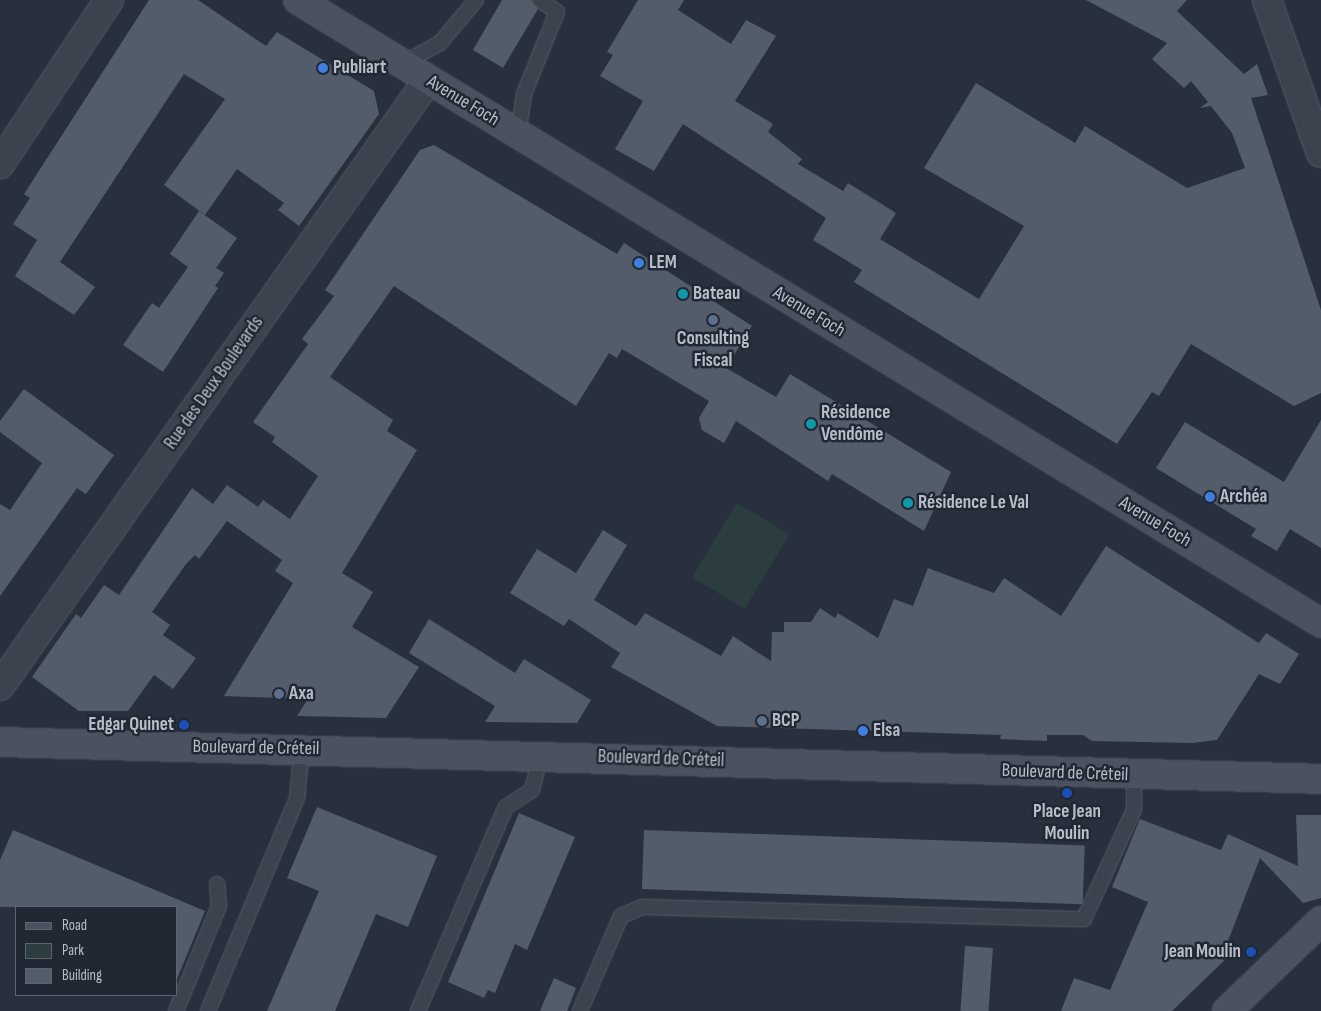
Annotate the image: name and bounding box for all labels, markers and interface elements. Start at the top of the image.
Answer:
place label: Publiart [333,57,386,79]
marker: Publiart [317,62,329,74]
street label: Avenue Foch [423,71,503,131]
place label: LEM [649,252,677,274]
marker: LEM [633,257,645,269]
street label: Avenue Foch [769,282,849,342]
place label: Bateau [693,283,740,305]
marker: Bateau [677,288,689,300]
street label: Rue des Deux Boulevards [160,312,268,454]
marker: Consulting Fiscal [707,314,719,326]
place label: Consulting Fiscal [677,328,749,372]
place label: Résidence Vendôme [821,402,890,446]
marker: Résidence Vendôme [805,418,817,430]
place label: Archéa [1220,486,1267,508]
marker: Archéa [1204,491,1216,503]
place label: Résidence Le Val [918,492,1029,514]
street label: Avenue Foch [1115,492,1195,552]
marker: Résidence Le Val [902,497,914,509]
place label: Axa [289,683,314,705]
marker: Axa [273,688,285,700]
place label: BCP [772,710,799,732]
place label: Edgar Quinet [88,714,174,736]
marker: BCP [756,715,768,727]
marker: Edgar Quinet [178,719,190,731]
place label: Elsa [873,720,900,742]
marker: Elsa [857,725,869,737]
street label: Boulevard de Créteil [193,735,319,761]
street label: Boulevard de Créteil [597,745,725,773]
street label: Boulevard de Créteil [1001,759,1129,787]
marker: Place Jean Moulin [1061,787,1073,799]
place label: Place Jean Moulin [1033,801,1101,845]
legend [15,906,178,996]
text: Road [62,916,87,935]
text: Park [62,941,84,960]
place label: Jean Moulin [1164,941,1241,963]
marker: Jean Moulin [1245,946,1257,958]
text: Building [62,966,102,985]

